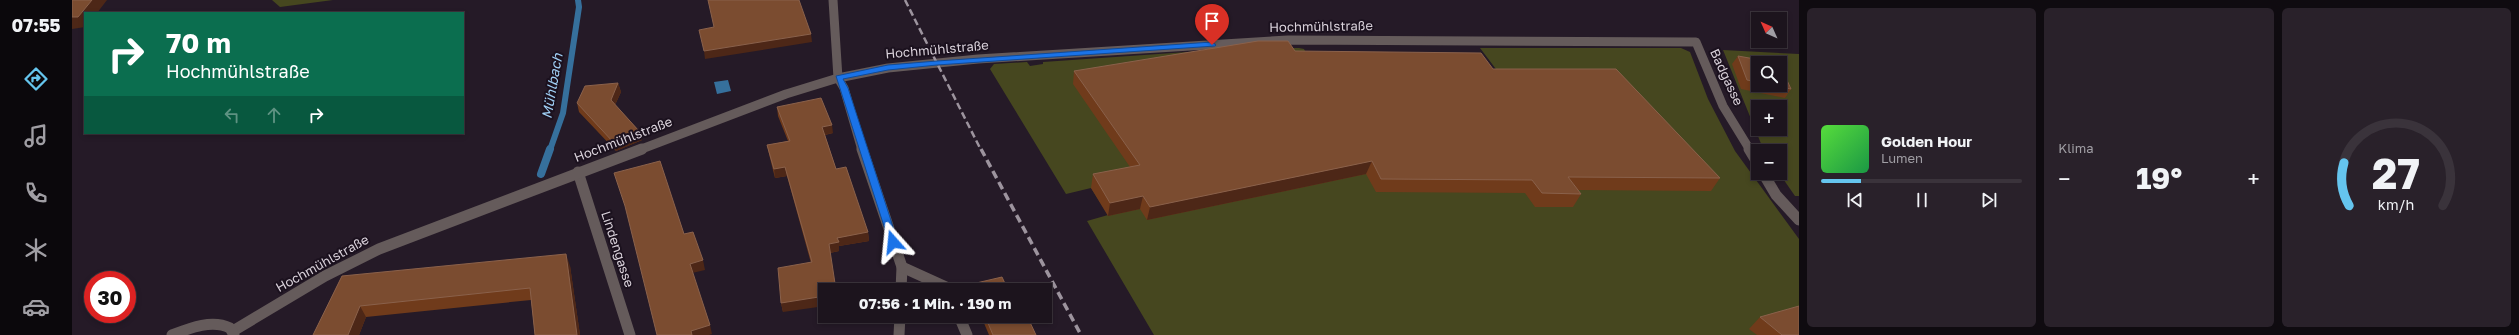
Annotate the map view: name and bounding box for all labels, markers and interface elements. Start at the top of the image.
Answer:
pin [1195,4,1229,45]
icon: arrive [1201,10,1223,32]
north arrow [1751,12,1787,48]
map controls [1751,12,1787,180]
text: 07:55 [11,14,61,36]
street label: Hochmühlstraße [1269,17,1373,35]
text: 70 m [166,26,231,59]
icon: right [100,28,152,80]
street label: Hochmühlstraße [885,37,989,61]
street label: Badgasse [1707,46,1747,108]
water label: Mühlbach [537,50,566,120]
button: search [1751,56,1787,92]
text: Hochmühlstraße [166,60,310,82]
icon: directions [22,65,50,93]
button: + [1751,100,1787,136]
icon: left [221,104,243,126]
icon: ahead [263,104,285,126]
icon: right [305,104,327,126]
street label: Hochmühlstraße [572,113,674,165]
icon: music [22,122,50,150]
text: Golden Hour [1881,132,1972,150]
text: Klima [2058,140,2094,156]
button: − [1751,144,1787,180]
text: 27 [2372,147,2420,197]
text: Lumen [1881,150,1923,166]
text: 19° [2136,160,2182,196]
text: − [2058,165,2070,192]
text: + [2248,165,2260,192]
icon: phone [22,179,50,207]
icon: previous [1844,189,1866,211]
icon: pause [1911,189,1933,211]
icon: next [1978,189,2000,211]
text: km/h [2378,195,2414,212]
street label: Lindengasse [598,209,638,289]
position arrow [872,221,914,263]
street label: Hochmühlstraße [273,231,371,295]
icon: climate [22,236,50,264]
speed limit sign: 30 [84,271,136,323]
icon: car [22,293,50,321]
text: 07:56 · 1 Min. · 190 m [859,294,1011,312]

